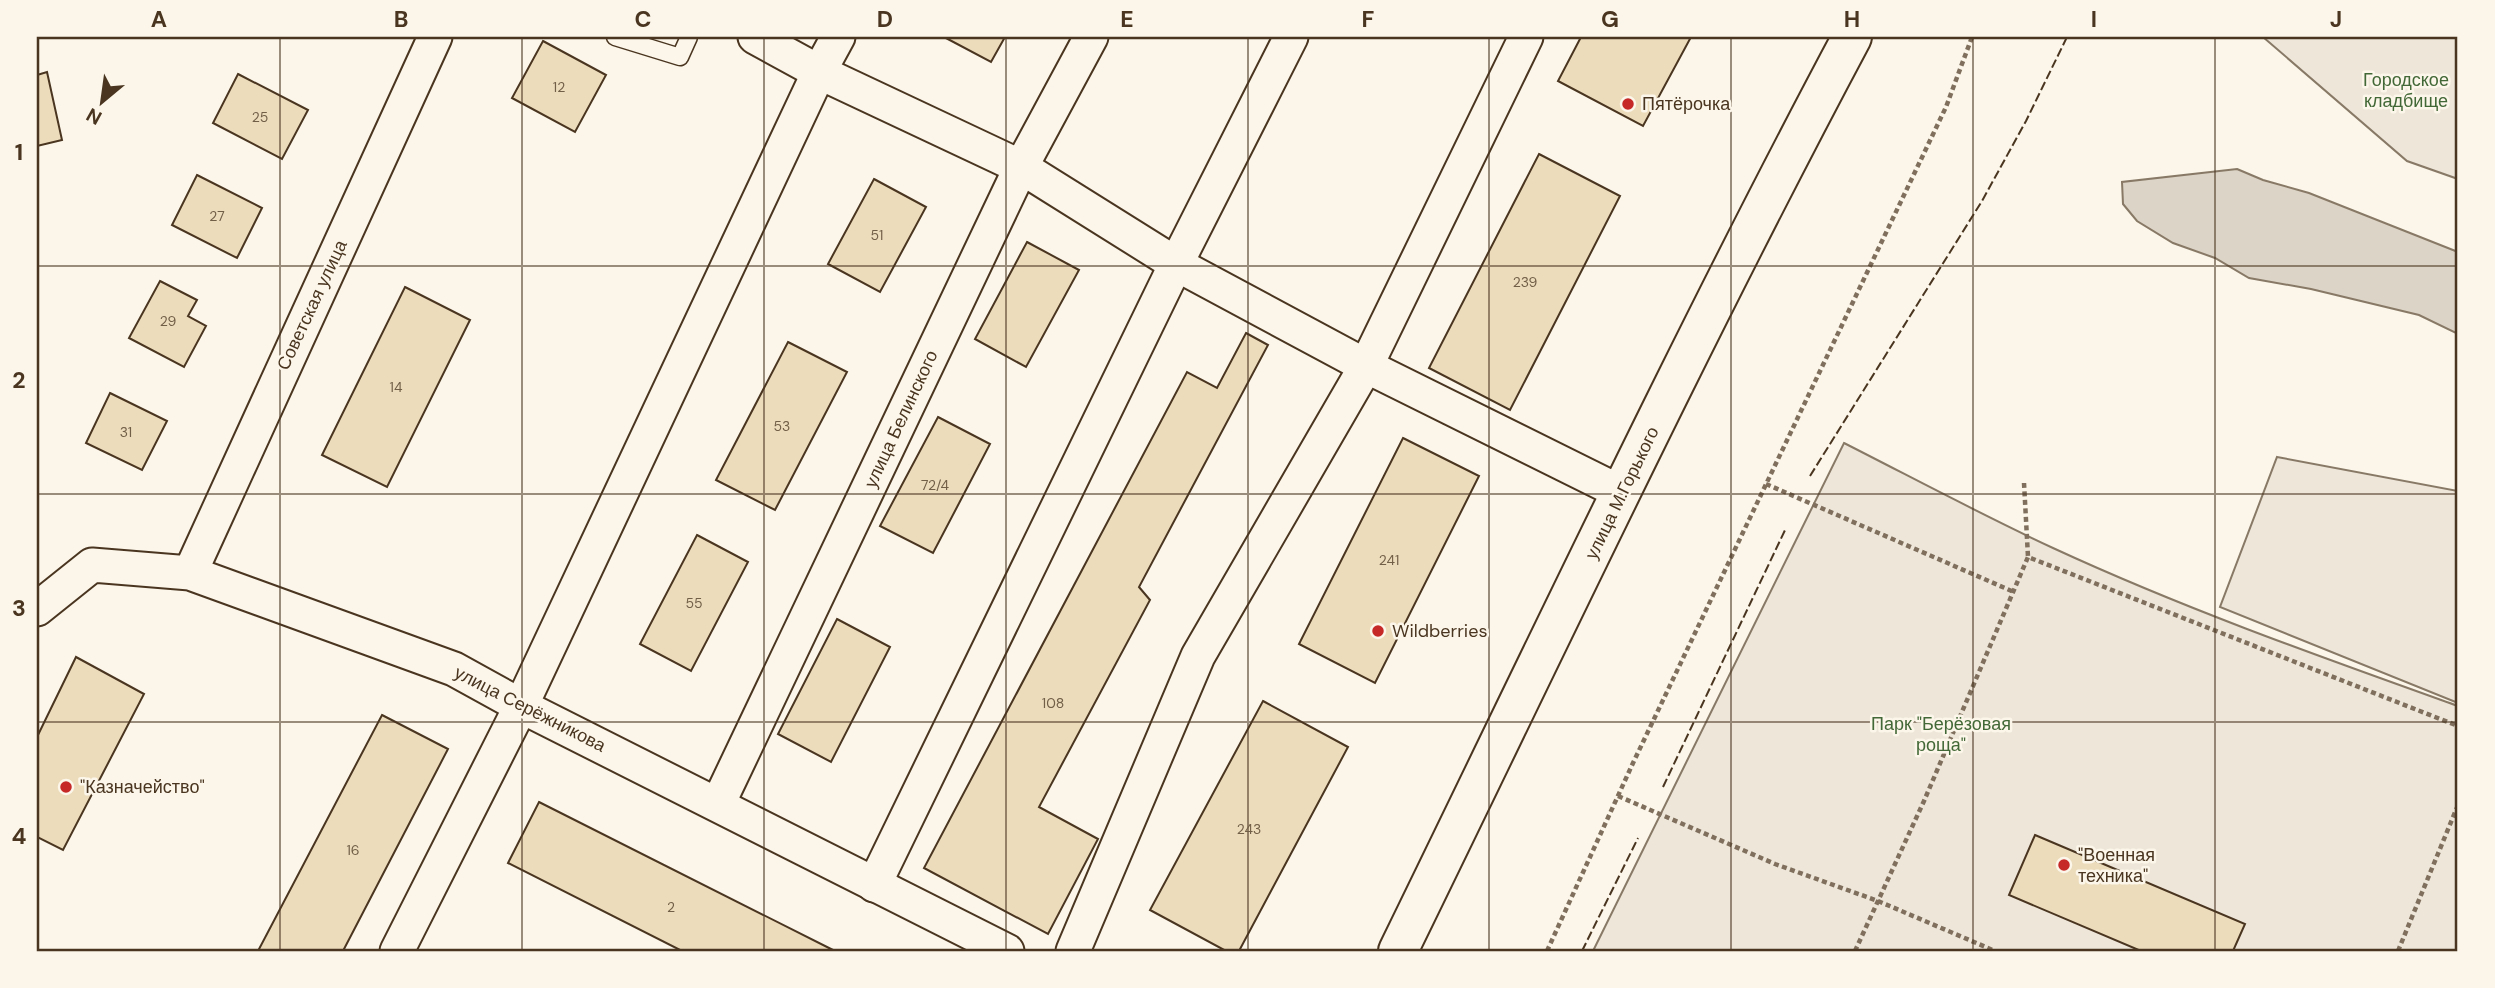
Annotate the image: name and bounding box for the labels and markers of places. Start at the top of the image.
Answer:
place label: Пятёрочка [1642,92,1731,116]
marker: Пятёрочка [1620,96,1636,112]
place label: Wildberries [1392,619,1487,643]
marker: Wildberries [1370,623,1386,639]
place label: "Казначейство" [80,775,205,799]
marker: "Казначейство" [58,779,74,795]
place label: "Военная техника" [2078,843,2155,888]
marker: "Военная техника" [2056,857,2072,873]

